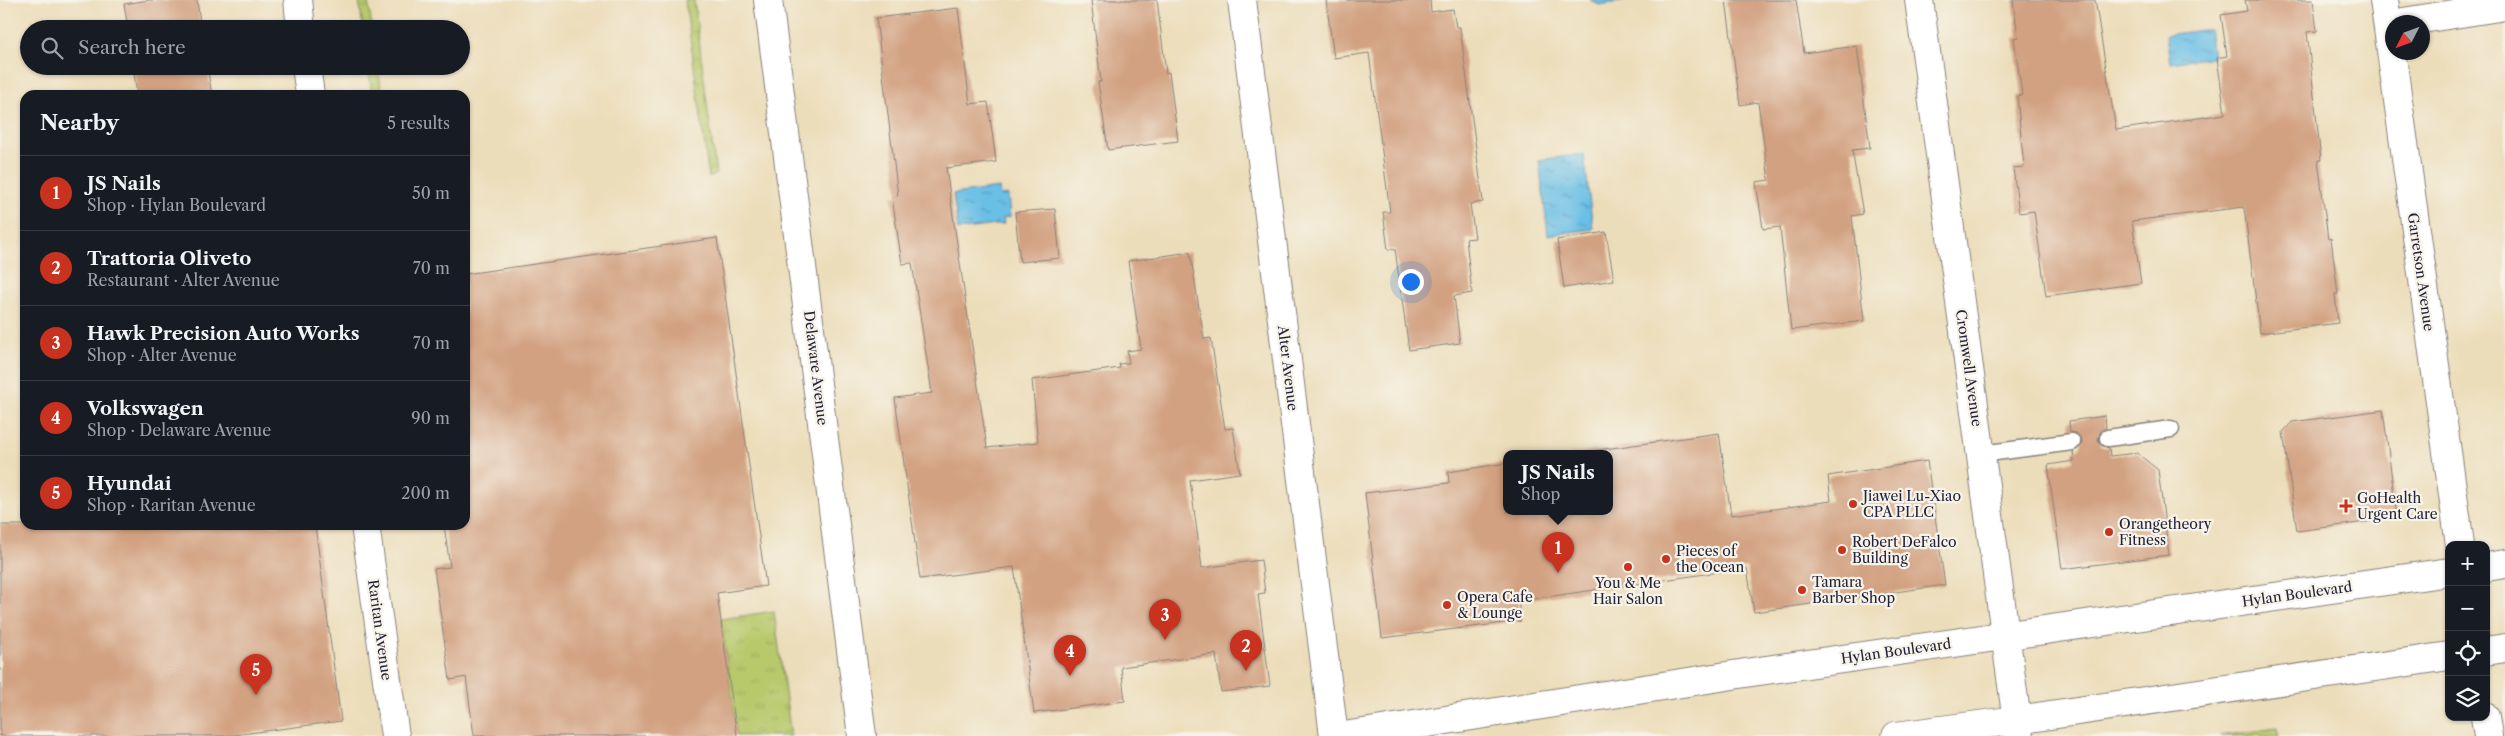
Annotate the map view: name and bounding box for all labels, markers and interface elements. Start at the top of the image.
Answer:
north arrow [2385,15,2430,60]
search box [20,20,470,75]
icon: search [38,34,66,62]
text: Search here [78,36,186,59]
text: Nearby [40,110,119,135]
text: 5 results [387,113,450,133]
text: JS Nails [87,172,161,195]
text: 1 [52,183,60,203]
text: 50 m [412,183,450,203]
text: Shop · Hylan Boulevard [87,195,266,215]
street label: Garretson Avenue [2404,212,2438,333]
text: Trattoria Oliveto [87,247,251,270]
text: 2 [51,258,61,278]
text: 70 m [413,258,450,278]
your location [1398,269,1424,295]
text: Restaurant · Alter Avenue [87,270,280,290]
street label: Cromwell Avenue [1952,308,1986,428]
street label: Delaware Avenue [800,310,832,427]
text: Hawk Precision Auto Works [87,322,360,345]
street label: Alter Avenue [1274,323,1302,412]
text: 3 [51,333,61,353]
text: 70 m [413,333,450,353]
text: Shop · Alter Avenue [87,345,237,365]
text: Volkswagen [87,397,204,420]
text: 4 [51,408,61,428]
text: 90 m [411,408,450,428]
text: Shop · Delaware Avenue [87,420,271,440]
popup [1503,450,1613,515]
text: JS Nails [1521,461,1595,484]
text: Hyundai [87,472,172,495]
text: 5 [52,483,60,503]
text: 200 m [401,483,450,503]
text: Shop [1521,484,1560,504]
place label: Jiawei Lu-Xiao CPA PLLC [1861,487,1961,521]
place label: GoHealth Urgent Care [2357,489,2438,523]
text: Shop · Raritan Avenue [87,495,256,515]
marker: Jiawei Lu-Xiao CPA PLLC [1847,498,1859,510]
marker: GoHealth Urgent Care [2339,499,2353,513]
place label: Orangetheory Fitness [2119,515,2212,549]
marker: Orangetheory Fitness [2103,526,2115,538]
pin: 1 [1542,532,1574,573]
place label: Robert DeFalco Building [1852,533,1957,567]
map controls [2445,541,2490,721]
button: + [2445,541,2490,586]
place label: Pieces of the Ocean [1676,542,1744,576]
marker: Robert DeFalco Building [1836,544,1848,556]
marker: Pieces of the Ocean [1660,553,1672,565]
marker: You & Me Hair Salon [1622,561,1634,573]
place label: Tamara Barber Shop [1812,573,1895,607]
place label: You & Me Hair Salon [1593,574,1663,608]
street label: Hylan Boulevard [2241,577,2354,611]
street label: Raritan Avenue [364,578,396,682]
marker: Tamara Barber Shop [1796,584,1808,596]
button: − [2445,586,2490,631]
place label: Opera Cafe & Lounge [1457,588,1533,622]
pin: 3 [1149,599,1181,640]
marker: Opera Cafe & Lounge [1441,599,1453,611]
pin: 2 [1230,630,1262,671]
button: locate [2445,631,2490,676]
street label: Hylan Boulevard [1840,634,1953,668]
pin: 4 [1054,635,1086,676]
pin: 5 [240,654,272,695]
button: layers [2445,676,2490,721]

